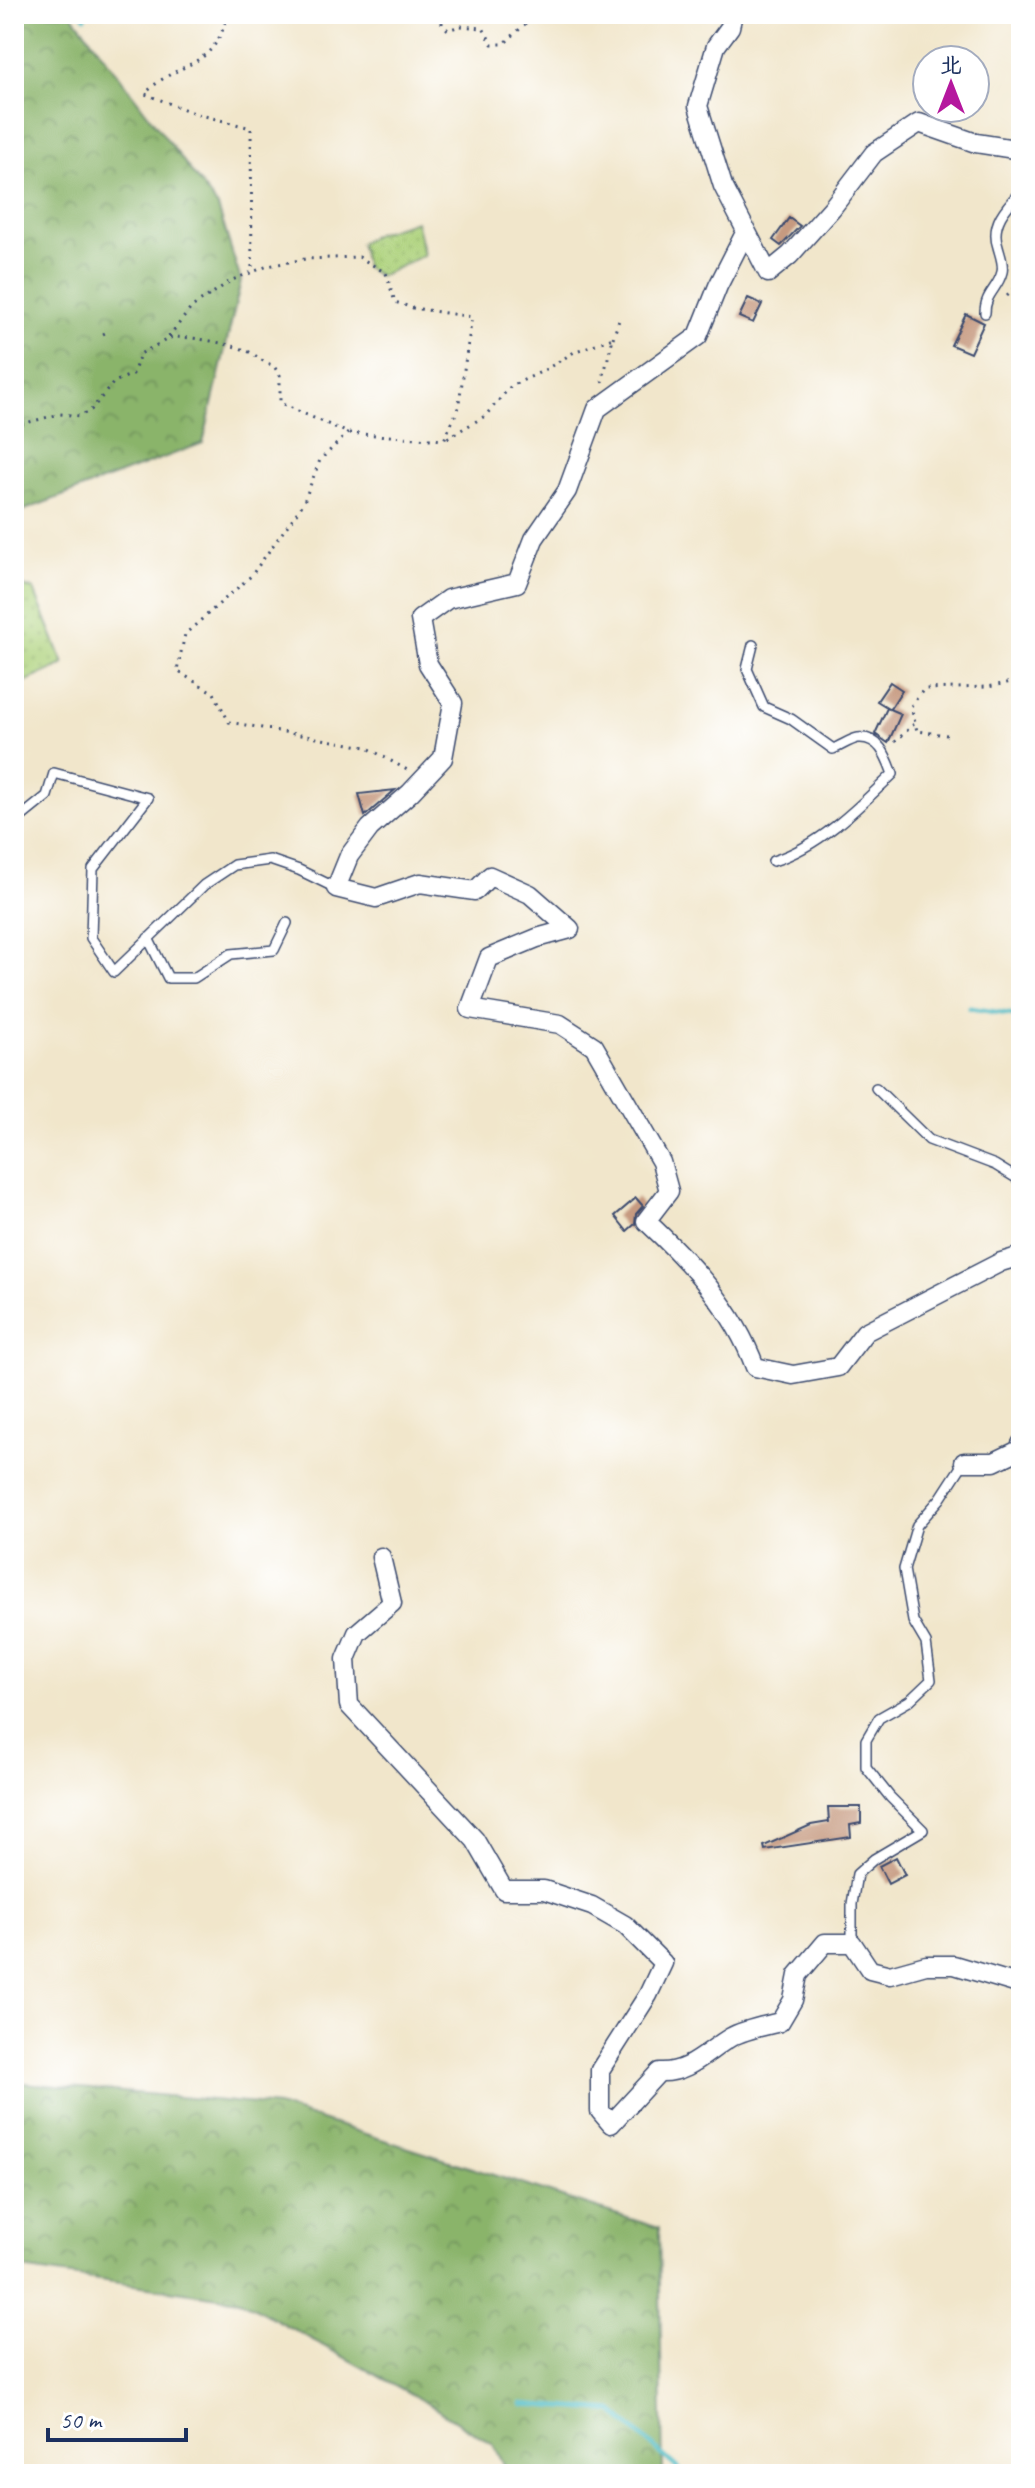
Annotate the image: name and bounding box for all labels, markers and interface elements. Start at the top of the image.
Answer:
north arrow [911,44,991,124]
text: 北 [940,51,962,79]
scale bar [48,2392,186,2442]
text: 50 m [60,2405,103,2435]

